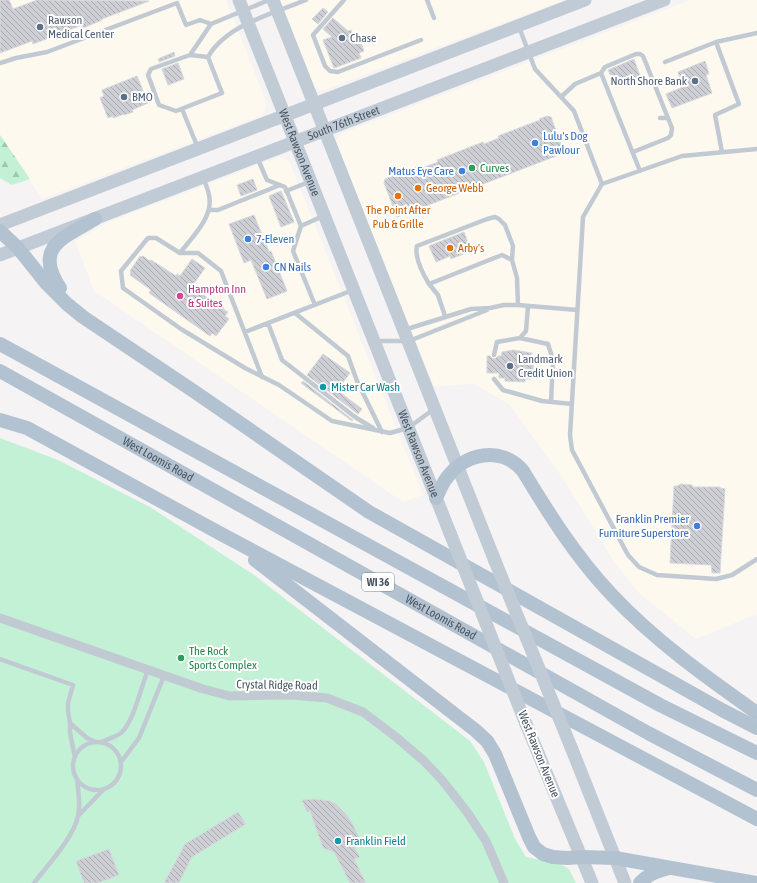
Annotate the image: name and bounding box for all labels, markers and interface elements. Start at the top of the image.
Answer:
place label: Rawson Medical Center [48,13,114,41]
marker: Rawson Medical Center [35,22,45,32]
place label: Chase [350,31,376,45]
marker: Chase [337,33,347,43]
place label: North Shore Bank [610,74,688,88]
marker: North Shore Bank [690,76,700,86]
place label: BMO [132,90,153,104]
marker: BMO [119,92,129,102]
street label: South 76th Street [306,103,382,143]
street label: West Rawson Avenue [276,107,323,198]
place label: Lulu's Dog Pawlour [543,129,589,157]
marker: Lulu's Dog Pawlour [530,138,540,148]
place label: Curves [480,161,509,175]
marker: Curves [467,163,477,173]
place label: Matus Eye Care [388,164,454,178]
marker: Matus Eye Care [457,166,467,176]
place label: George Webb [426,181,484,195]
marker: George Webb [413,183,423,193]
marker: The Point After Pub & Grille [393,191,403,201]
place label: The Point After Pub & Grille [366,203,431,231]
place label: 7-Eleven [256,232,294,246]
marker: 7-Eleven [243,234,253,244]
place label: Arby's [458,241,484,255]
marker: Arby's [445,243,455,253]
place label: CN Nails [274,260,311,274]
marker: CN Nails [261,262,271,272]
place label: Hampton Inn & Suites [188,282,246,310]
marker: Hampton Inn & Suites [175,291,185,301]
place label: Landmark Credit Union [518,352,573,380]
marker: Landmark Credit Union [505,361,515,371]
place label: Mister Car Wash [331,380,400,394]
marker: Mister Car Wash [318,382,328,392]
street label: West Rawson Avenue [395,408,442,499]
street label: West Loomis Road [120,434,196,485]
place label: Franklin Premier Furniture Superstore [599,512,689,540]
marker: Franklin Premier Furniture Superstore [692,521,702,531]
road number: WI 36 [362,573,394,591]
street label: West Loomis Road [403,592,479,643]
place label: The Rock Sports Complex [189,644,257,672]
marker: The Rock Sports Complex [176,653,186,663]
street label: Crystal Ridge Road [236,677,318,693]
street label: West Rawson Avenue [515,709,563,799]
place label: Franklin Field [346,834,406,848]
marker: Franklin Field [333,836,343,846]

